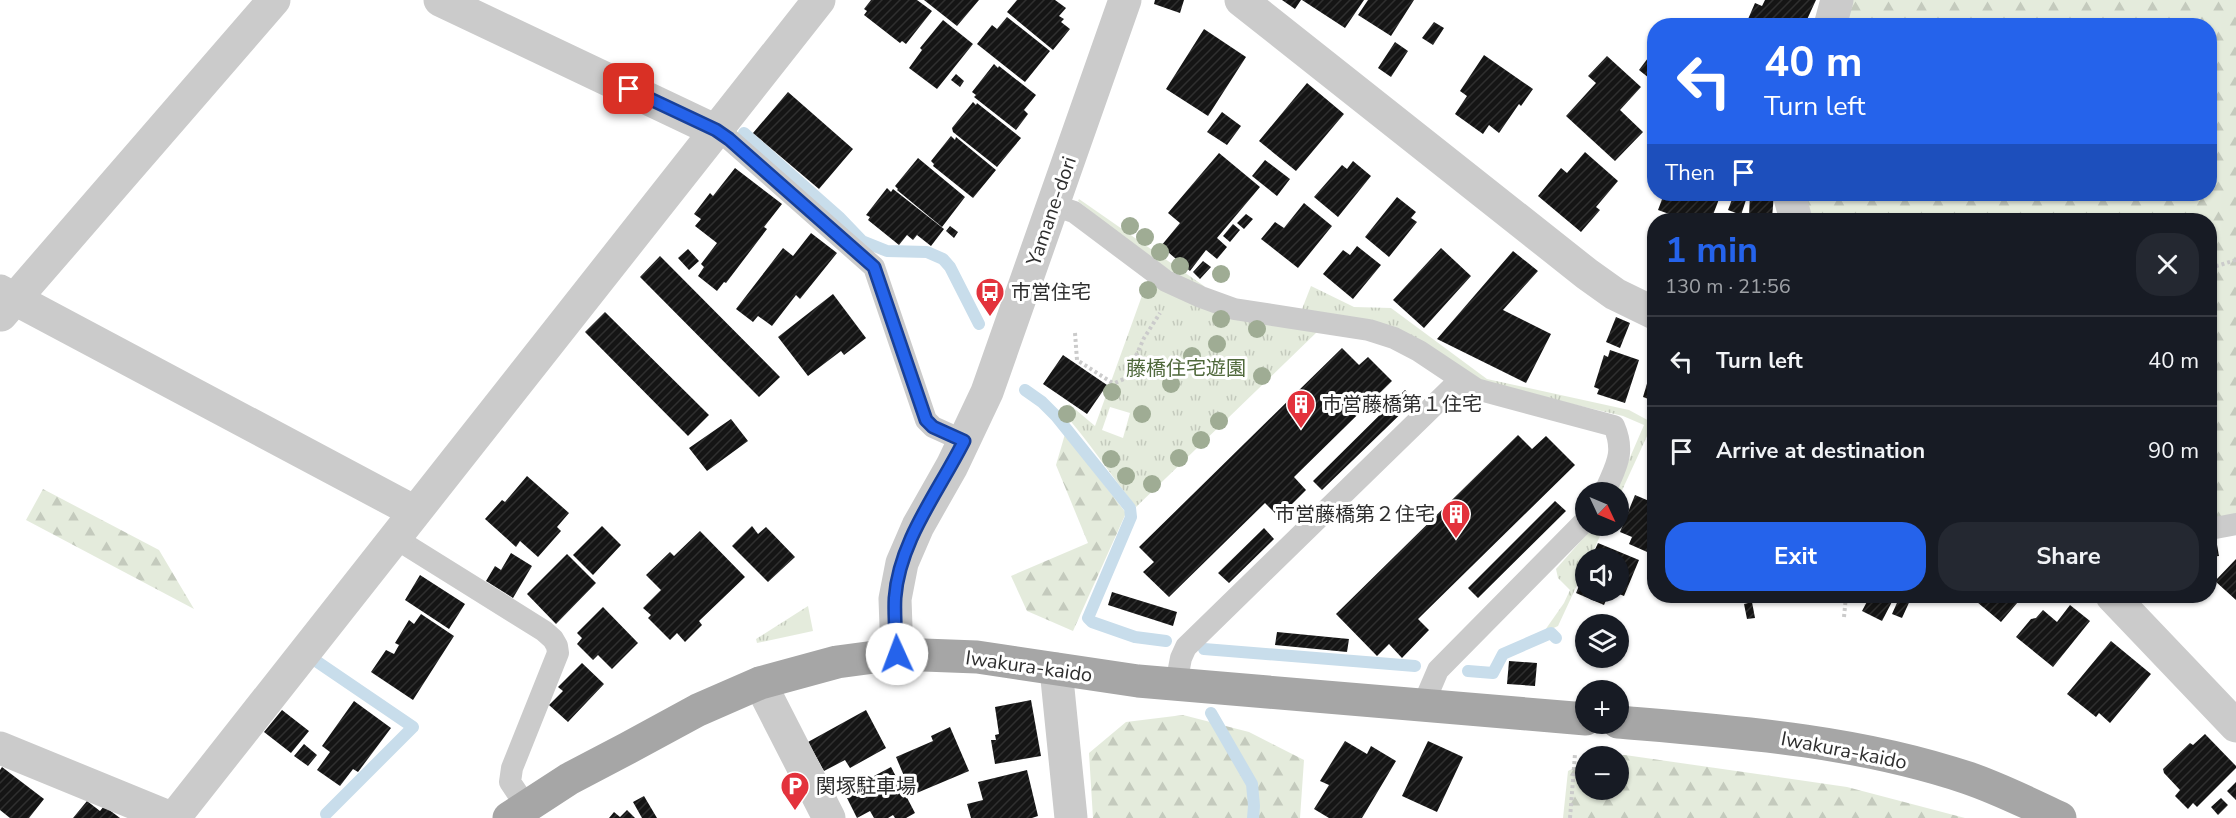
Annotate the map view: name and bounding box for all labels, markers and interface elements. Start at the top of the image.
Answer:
text: 40 m [1764,34,1863,91]
icon: left [1665,42,1743,120]
pin [603,63,654,114]
icon: arrive [612,72,645,105]
text: Turn left [1764,88,1865,125]
street label: Yamane-dori [1020,153,1083,271]
icon: arrive [1727,156,1760,189]
text: Then [1665,158,1715,188]
text: 1 min [1665,226,1758,275]
button: close [2136,233,2199,296]
text: 130 m · 21:56 [1665,273,1791,300]
bus stop icon: 市営住宅 [974,276,1006,318]
place label: 市営住宅 [1011,279,1091,306]
icon: left [1665,345,1698,378]
text: Turn left [1716,346,1803,376]
text: 40 m [2148,346,2199,376]
park label: 藤橋住宅遊園 [1126,355,1246,382]
building icon: 市営藤橋第１住宅 [1285,388,1317,430]
place label: 市営藤橋第１住宅 [1322,391,1482,418]
icon: arrive [1665,435,1698,468]
text: Arrive at destination [1716,436,1925,466]
text: 90 m [2148,436,2199,466]
north arrow [1575,482,1629,536]
map controls [1575,482,1629,800]
building icon: 市営藤橋第２住宅 [1440,498,1472,540]
place label: 市営藤橋第２住宅 [1275,501,1435,528]
button: Exit [1665,522,1926,591]
button: Share [1938,522,2199,591]
button: sound [1575,548,1629,602]
button: layers [1575,614,1629,668]
position arrow [865,622,929,686]
street label: Iwakura-kaido [964,644,1094,689]
button: + [1575,680,1629,734]
street label: Iwakura-kaido [1779,725,1909,776]
button: − [1575,746,1629,800]
parking icon: 関塚駐車場 [779,770,811,812]
place label: 関塚駐車場 [816,773,916,800]

